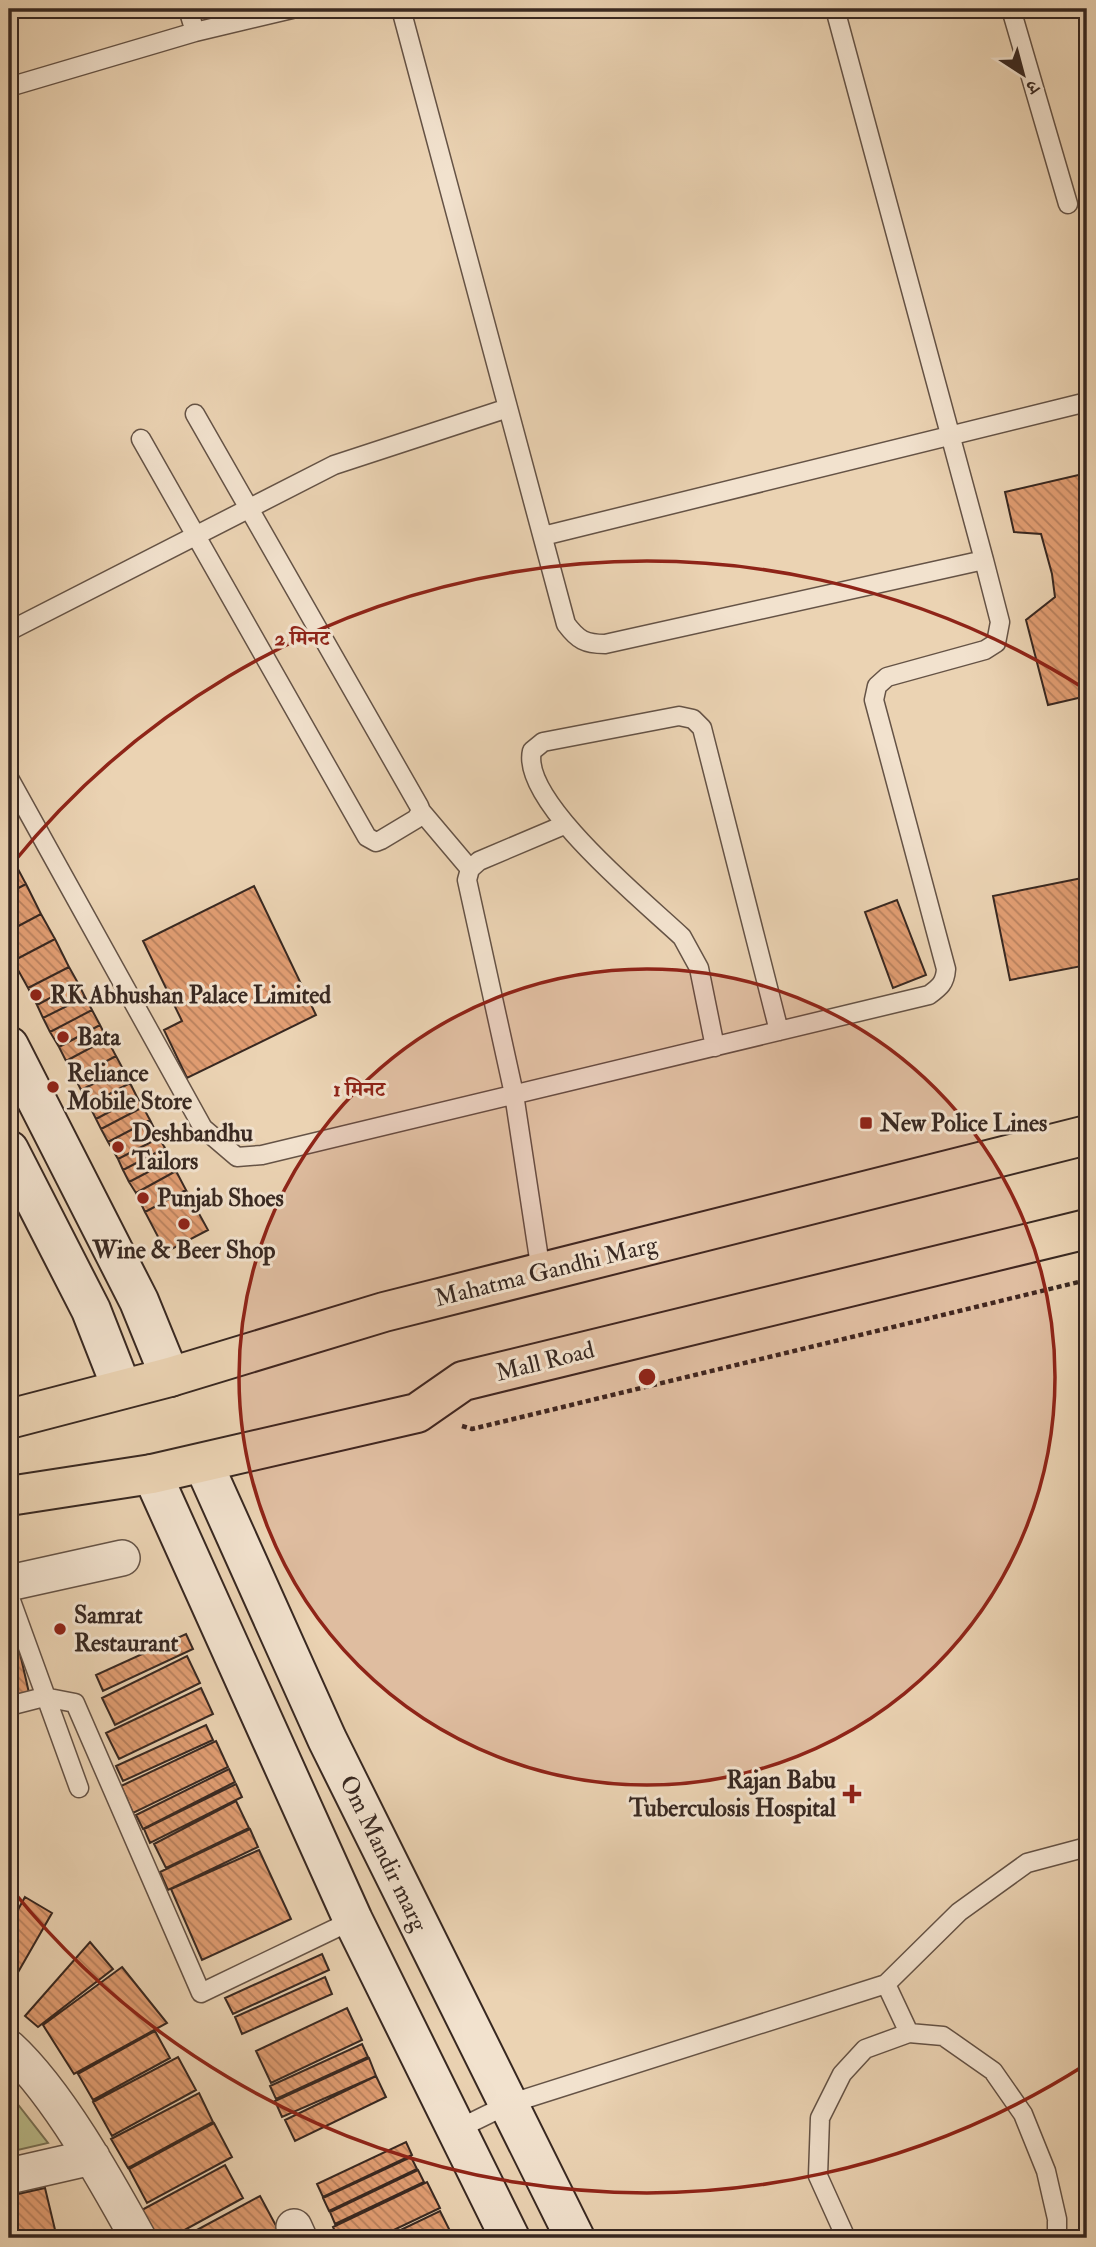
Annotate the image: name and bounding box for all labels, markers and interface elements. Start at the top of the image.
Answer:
north arrow [988,38,1058,108]
text: उ [1020,73,1045,100]
text: 2 मिनट [275,625,331,652]
place label: RK Abhushan Palace Limited [50,980,331,1011]
marker: RK Abhushan Palace Limited [28,987,44,1003]
place label: Bata [77,1022,121,1053]
marker: Bata [55,1029,71,1045]
place label: Reliance Mobile Store [66,1058,192,1117]
text: 1 मिनट [333,1076,387,1103]
marker: Reliance Mobile Store [45,1079,61,1095]
place label: New Police Lines [879,1108,1047,1139]
marker: New Police Lines [858,1115,874,1131]
place label: Deshbandhu Tailors [131,1118,253,1177]
marker: Deshbandhu Tailors [110,1139,126,1155]
place label: Punjab Shoes [157,1183,284,1214]
marker: Punjab Shoes [135,1190,151,1206]
marker: Wine & Beer Shop [176,1216,192,1232]
street label: Mahatma Gandhi Marg [432,1229,662,1314]
place label: Wine & Beer Shop [92,1235,275,1266]
street label: Mall Road [493,1334,598,1389]
centre of rings [635,1365,659,1389]
place label: Samrat Restaurant [74,1600,178,1659]
marker: Samrat Restaurant [52,1621,68,1637]
place label: Rajan Babu Tuberculosis Hospital [628,1765,837,1824]
street label: Om Mandir marg [332,1770,435,1937]
marker: Rajan Babu Tuberculosis Hospital [842,1784,862,1804]

